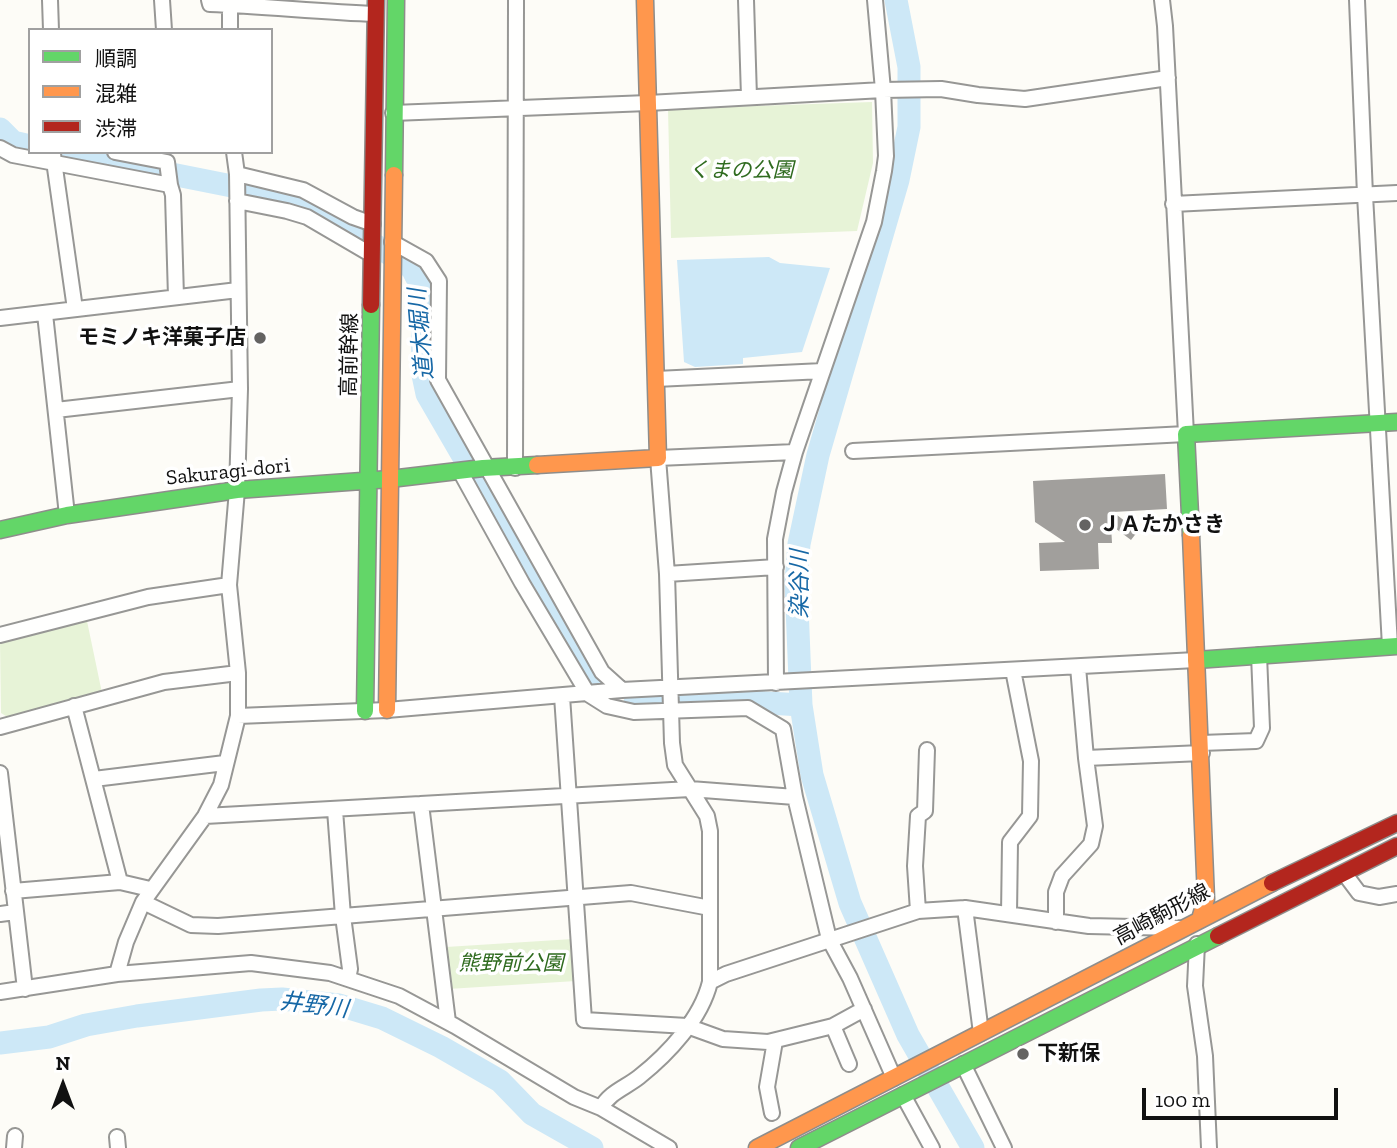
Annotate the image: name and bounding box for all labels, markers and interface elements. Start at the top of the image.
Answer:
legend [28,28,273,154]
text: 順調 [95,46,137,71]
text: 混雑 [95,81,137,106]
text: 渋滞 [95,116,137,141]
park label: くまの公園 [689,158,793,184]
water label: 道木堀川 [404,287,440,381]
street label: 高前幹線 [337,313,363,397]
place label: モミノキ洋菓子店 [78,325,246,351]
marker: モミノキ洋菓子店 [252,330,268,346]
street label: Sakuragi-dori [165,453,291,491]
place label: ＪＡたかさき [1099,512,1225,538]
marker: ＪＡたかさき [1077,517,1093,533]
water label: 染谷川 [786,550,814,618]
street label: 高崎駒形線 [1110,879,1214,951]
park label: 熊野前公園 [459,951,563,977]
water label: 井野川 [278,988,350,1024]
place label: 下新保 [1037,1041,1100,1067]
marker: 下新保 [1015,1046,1031,1062]
north arrow [28,1050,98,1120]
text: N [56,1052,70,1075]
scale bar [1145,1074,1341,1118]
text: 100 m [1155,1087,1210,1112]

